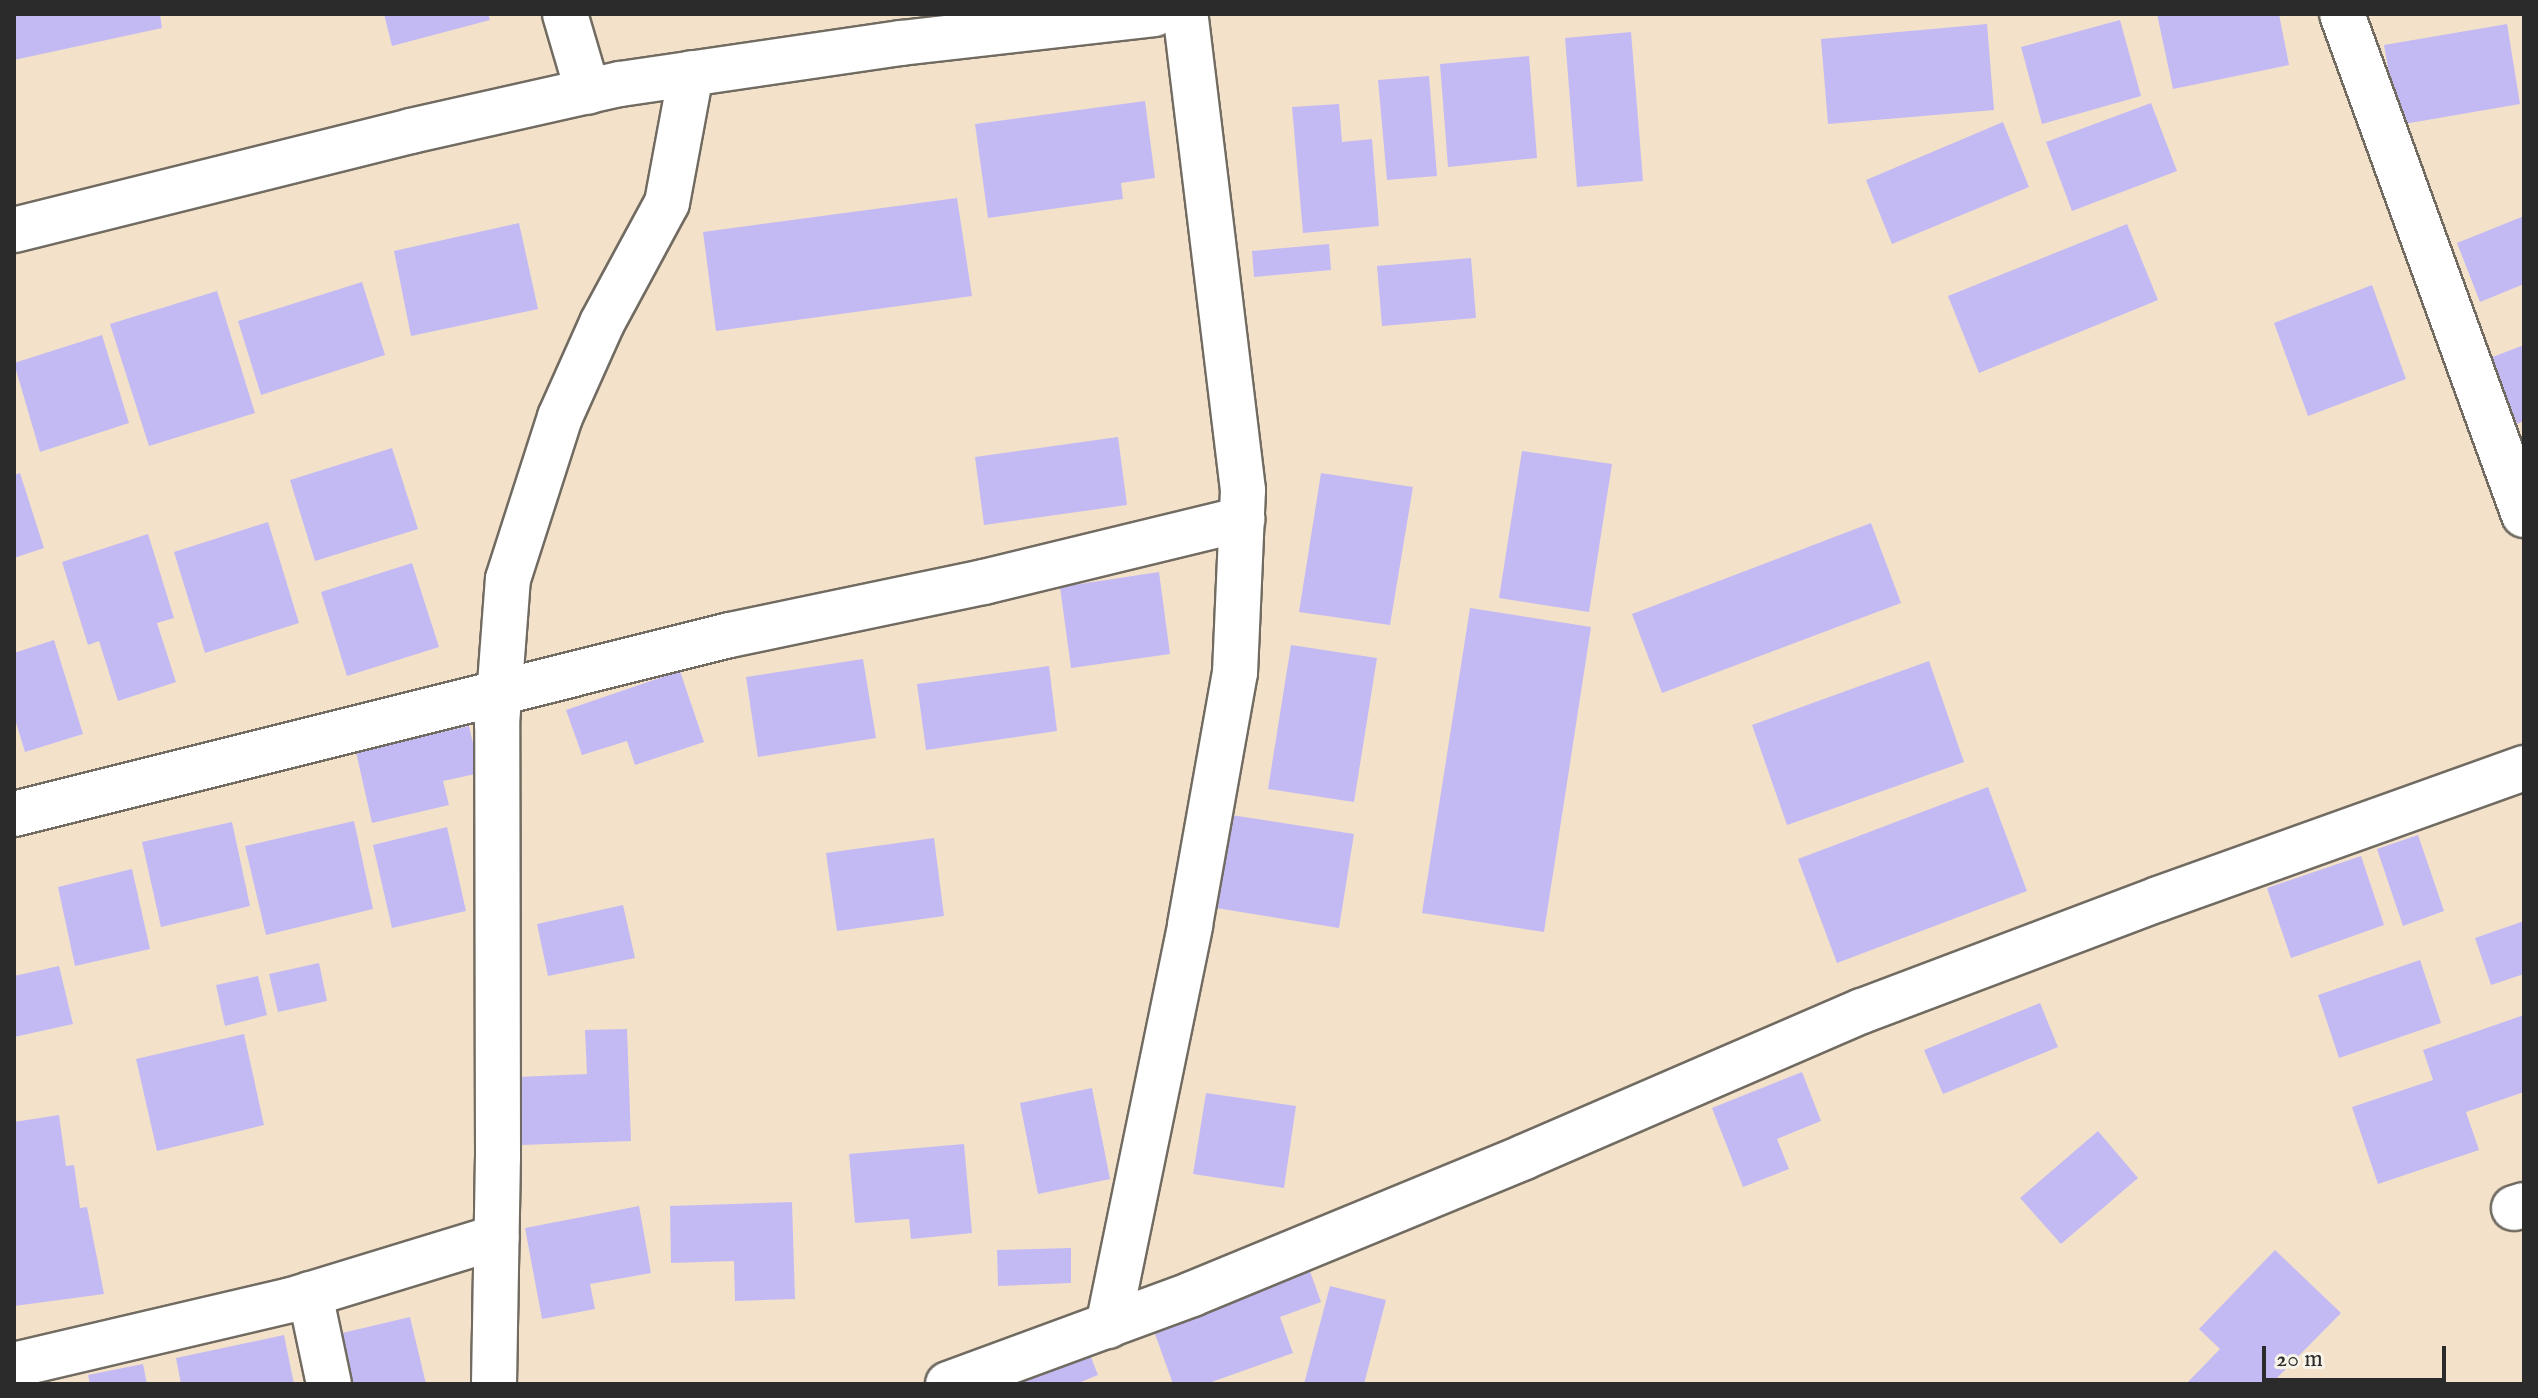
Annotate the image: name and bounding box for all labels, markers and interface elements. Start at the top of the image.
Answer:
scale bar [2266,1330,2450,1380]
text: 20 m [2276,1344,2323,1375]

